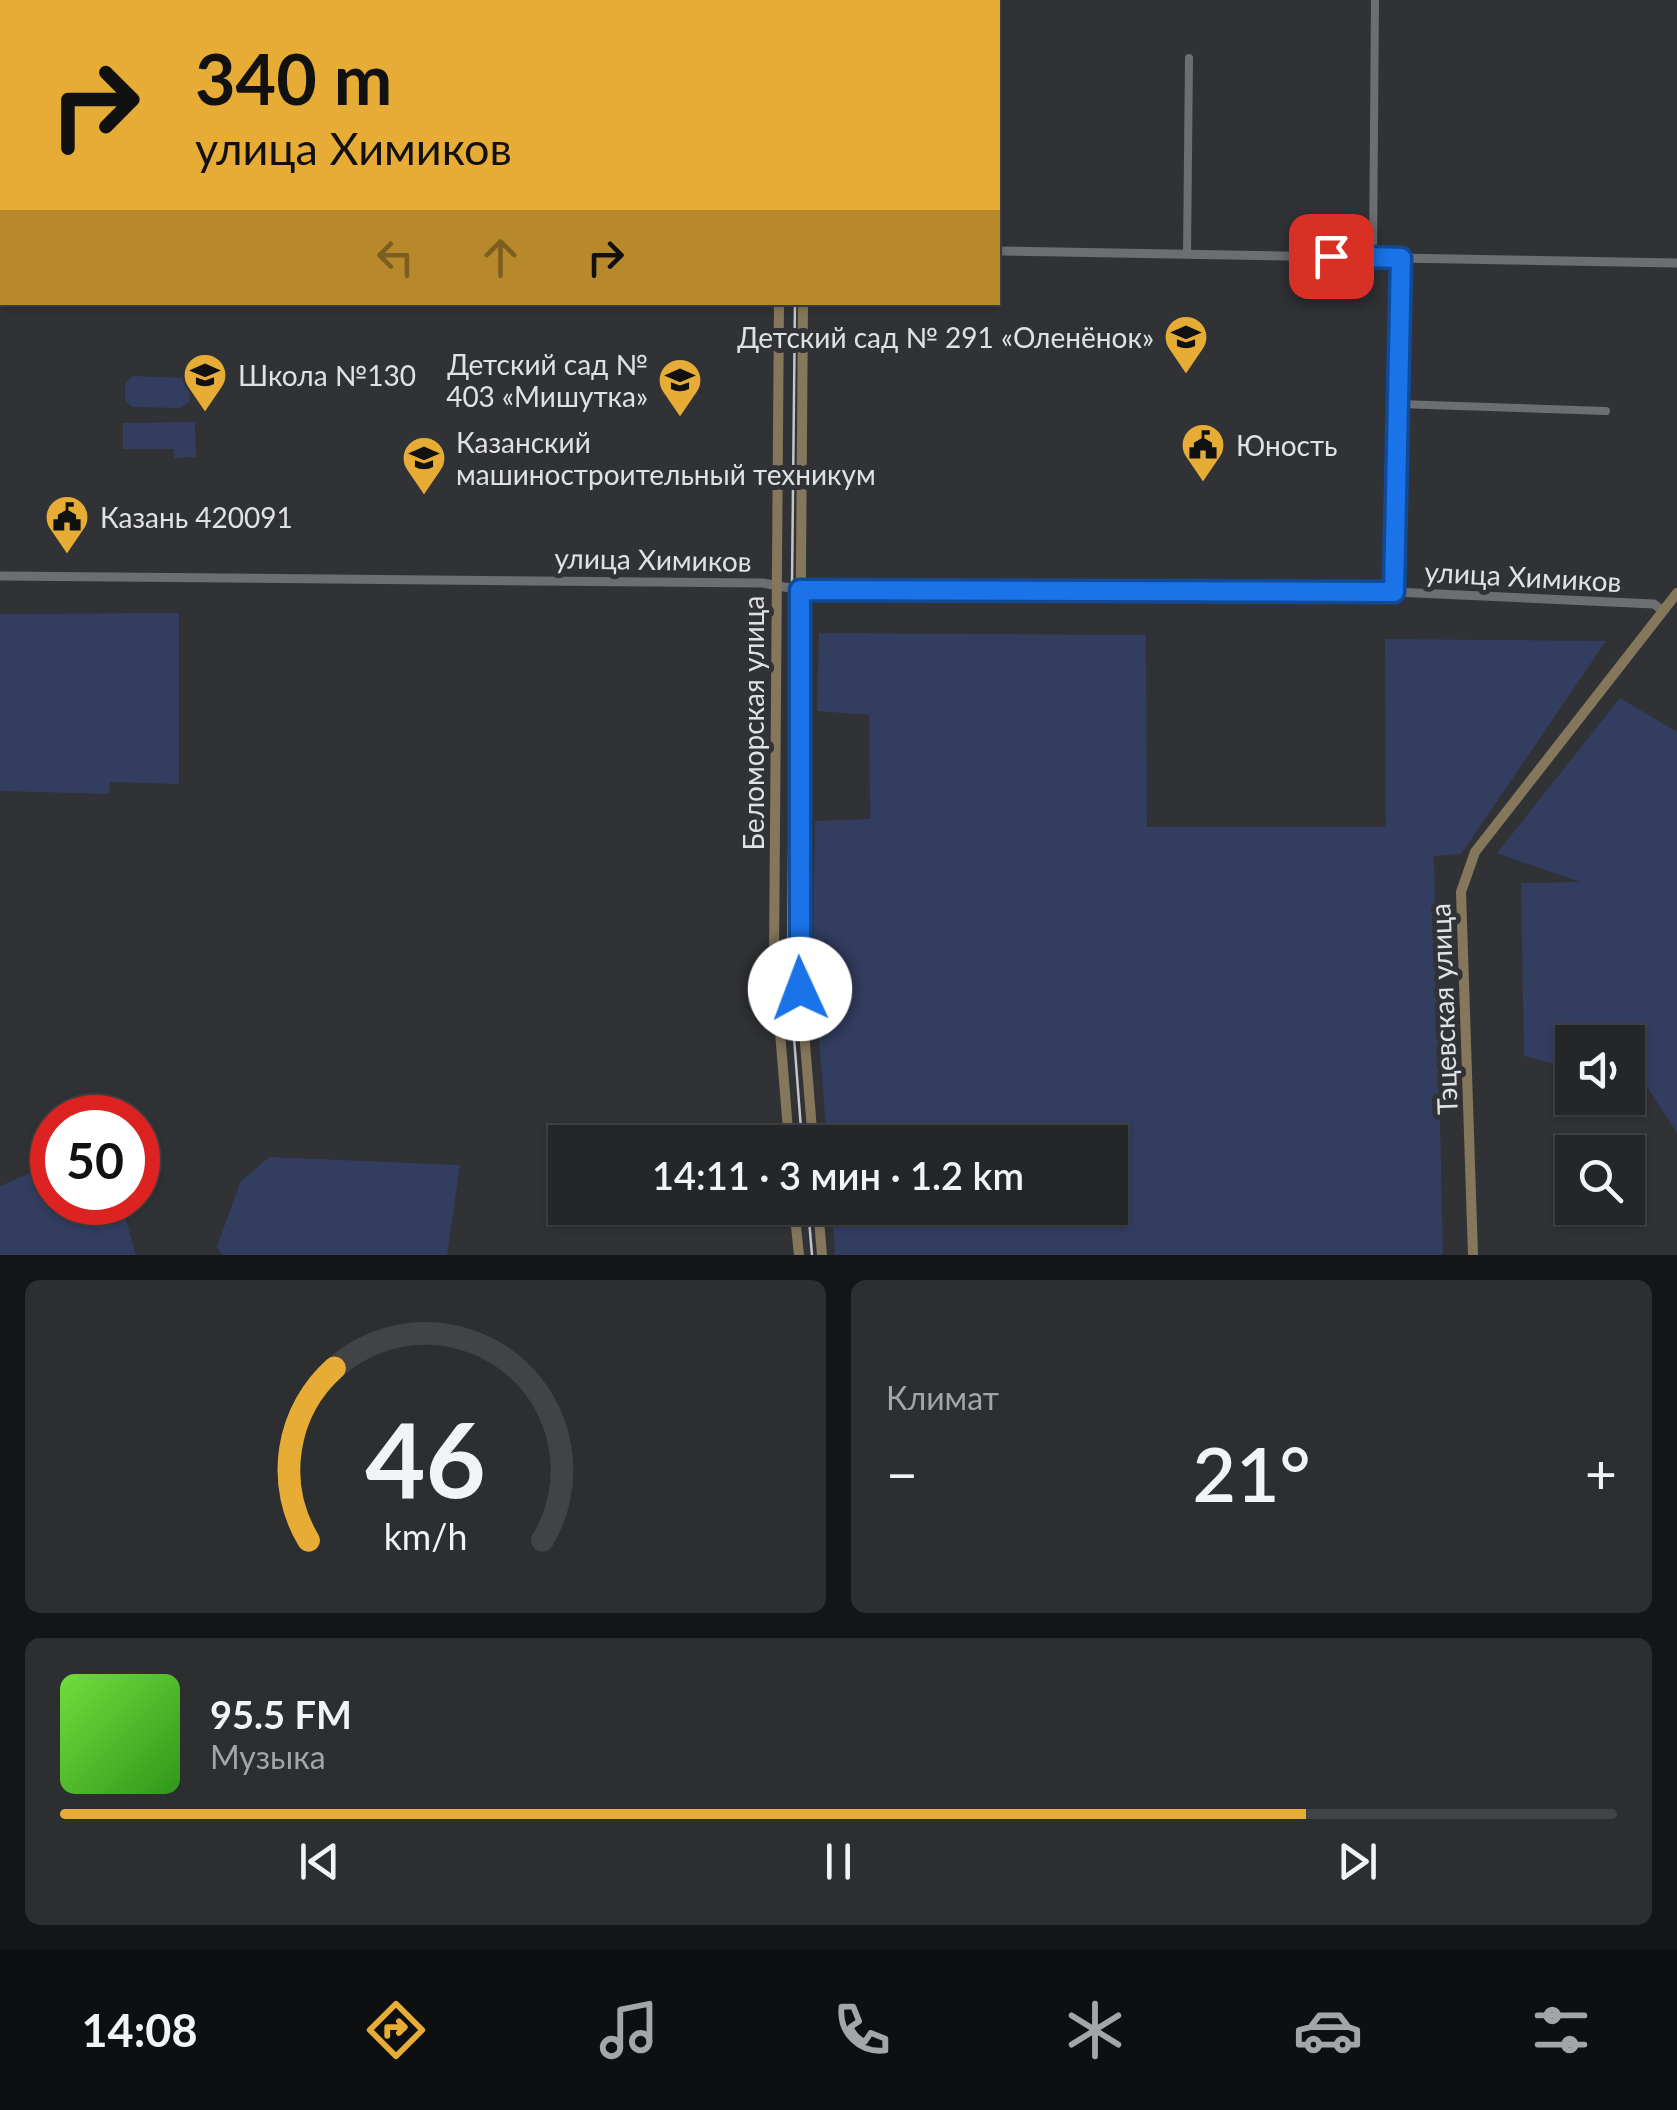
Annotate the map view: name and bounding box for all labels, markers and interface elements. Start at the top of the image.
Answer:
text: 340 m [195,36,392,120]
icon: right [30,40,160,170]
text: улица Химиков [195,121,512,175]
pin [1289,214,1374,299]
icon: arrive [1304,229,1359,284]
icon: left [368,230,423,285]
icon: ahead [473,230,528,285]
icon: right [578,230,633,285]
school or university icon: Детский сад № 291 «Оленёнок» [1163,314,1209,375]
place label: Детский сад № 291 «Оленёнок» [737,320,1154,354]
place label: Детский сад № 403 «Мишутка» [446,347,648,413]
school or university icon: Школа №130 [182,352,228,413]
school or university icon: Детский сад № 403 «Мишутка» [657,357,703,418]
place label: Школа №130 [238,358,416,392]
public building icon: Юность [1180,422,1226,483]
place label: Казанский машиностроительный техникум [456,425,876,491]
place label: Юность [1236,428,1338,462]
school or university icon: Казанский машиностроительный техникум [401,435,447,496]
public building icon: Казань 420091 [44,494,90,555]
place label: Казань 420091 [100,500,293,534]
street label: улица Химиков [554,540,752,578]
street label: улица Химиков [1424,554,1622,598]
street label: Беломорская улица [736,596,770,850]
street label: Тэцевская улица [1422,903,1464,1115]
position arrow [748,937,852,1041]
map controls [1555,1025,1645,1225]
button: sound [1555,1025,1645,1115]
speed limit sign: 50 [30,1095,160,1225]
button: search [1555,1135,1645,1225]
text: 14:11 · 3 мин · 1.2 km [652,1152,1024,1198]
text: Климат [886,1378,999,1417]
text: 46 [365,1395,486,1520]
text: 21° [1192,1428,1311,1518]
text: − [886,1440,918,1506]
text: + [1585,1440,1617,1506]
text: km/h [384,1515,467,1558]
text: 95.5 FM [210,1691,352,1737]
text: Музыка [210,1737,326,1776]
icon: previous [292,1834,347,1889]
icon: pause [811,1834,866,1889]
icon: next [1330,1834,1385,1889]
icon: directions [361,1995,431,2065]
icon: music [594,1995,664,2065]
icon: phone [827,1995,897,2065]
icon: climate [1060,1995,1130,2065]
icon: car [1293,1995,1363,2065]
icon: filters [1526,1995,1596,2065]
text: 14:08 [82,2003,198,2057]

